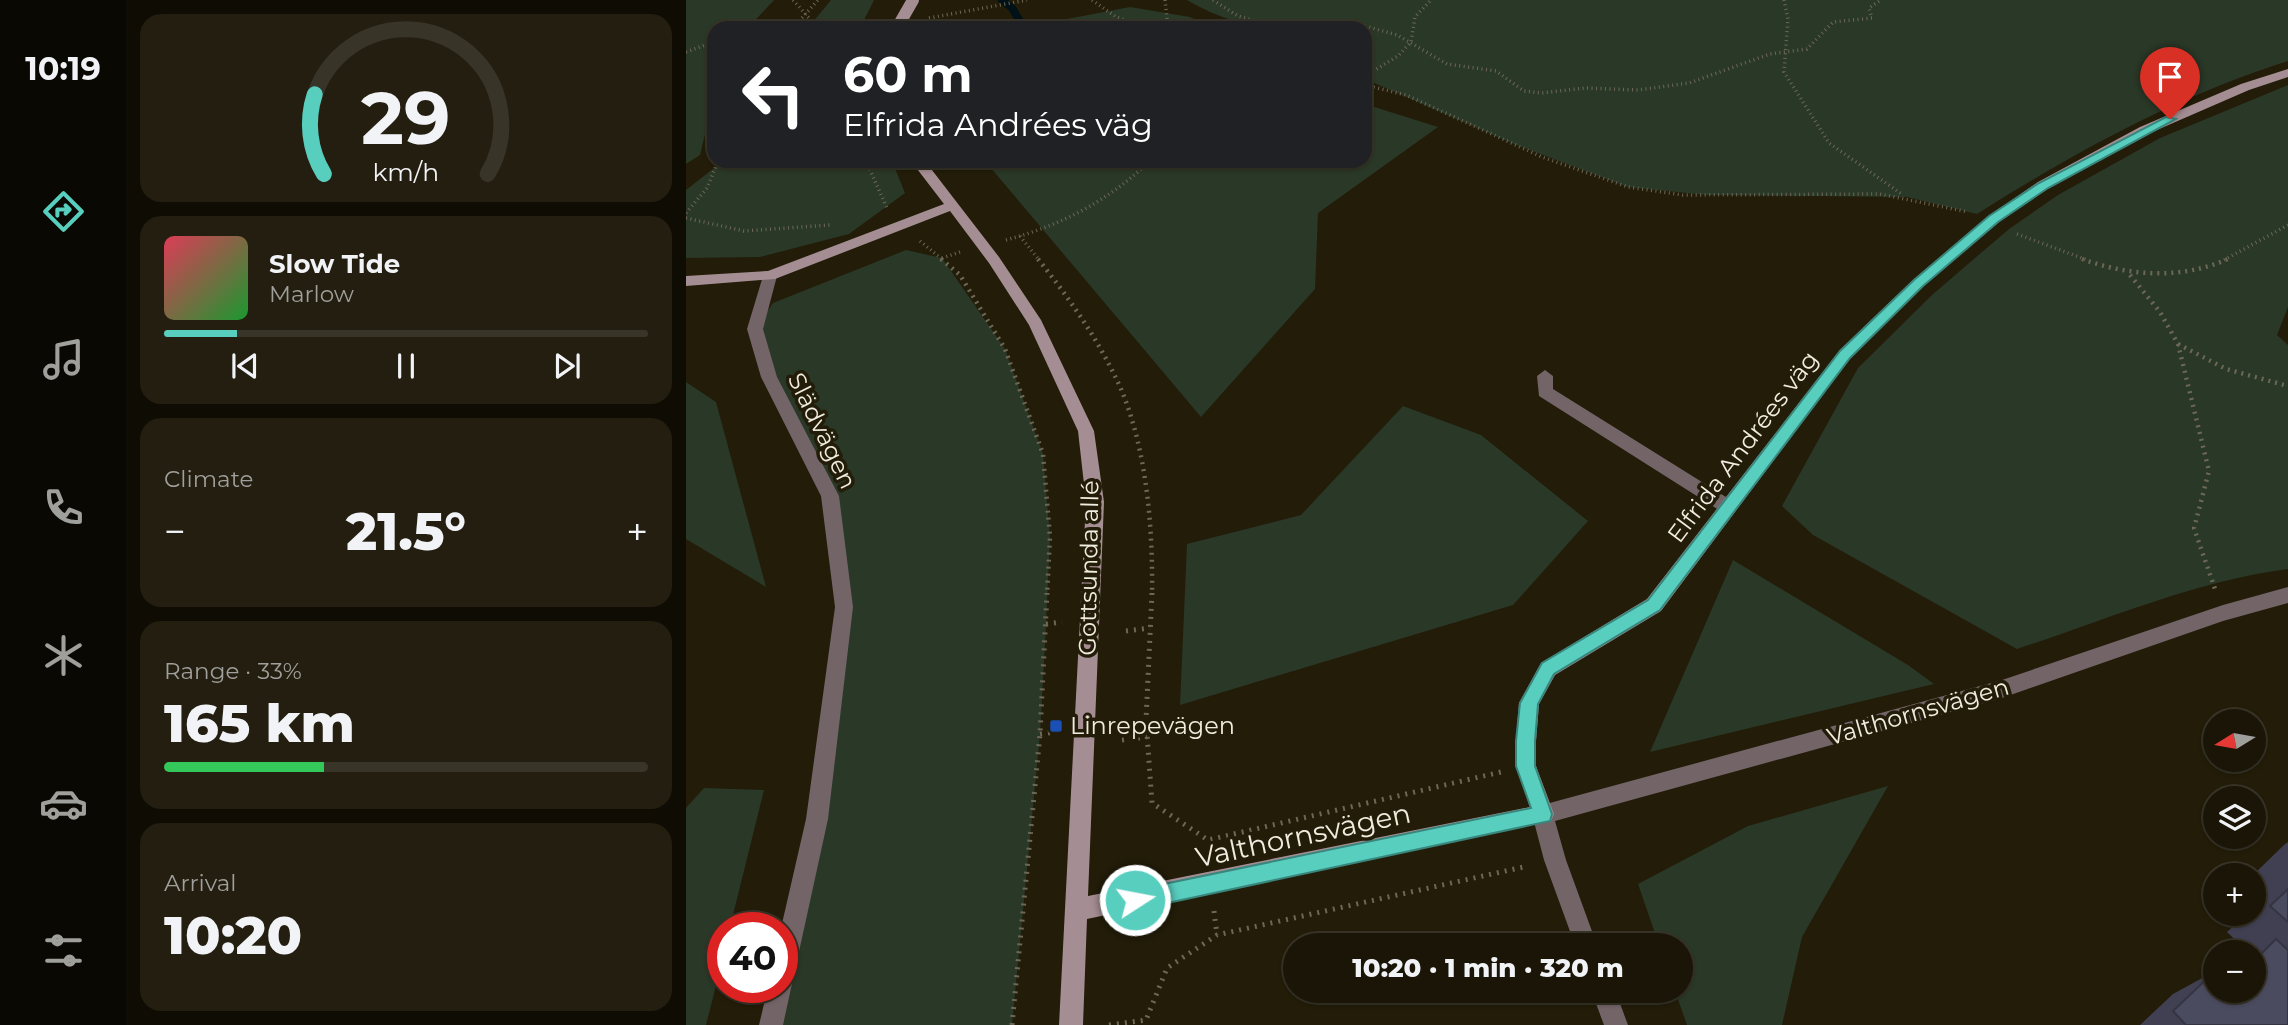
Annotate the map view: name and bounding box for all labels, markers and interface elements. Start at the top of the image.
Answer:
text: 60 m [843,45,973,104]
pin [2140,47,2200,119]
text: 10:19 [25,49,101,88]
icon: left [728,49,819,140]
icon: arrive [2151,58,2189,96]
text: 29 [361,74,451,162]
text: Elfrida Andrées väg [843,105,1153,144]
text: km/h [373,157,439,187]
icon: directions [39,187,88,236]
text: Slow Tide [269,248,400,280]
text: Marlow [269,280,354,308]
icon: music [39,335,88,384]
street label: Elfrida Andrées väg [1661,345,1824,548]
icon: previous [226,347,264,385]
icon: pause [387,347,425,385]
icon: next [548,347,586,385]
street label: Slädvägen [782,368,863,494]
text: Climate [164,465,253,493]
street label: Gottsunda allé [1072,480,1105,656]
icon: phone [39,483,88,532]
text: 21.5° [346,500,466,563]
text: − [164,508,186,555]
text: + [626,508,648,555]
icon: climate [39,631,88,680]
text: Range · 33% [164,657,302,685]
street label: Valthornsvägen [1824,672,2012,751]
text: 165 km [164,692,355,755]
north arrow [2203,709,2266,772]
map controls [2203,709,2266,1003]
place label: Linrepevägen [1070,711,1235,740]
marker: Linrepevägen [1048,718,1064,734]
icon: car [39,779,88,828]
button: layers [2203,786,2266,849]
street label: Valthornsvägen [1192,796,1414,874]
position arrow [1098,863,1172,937]
button: + [2203,863,2266,926]
text: Arrival [164,869,237,897]
text: 10:20 [164,904,302,967]
speed limit sign: 40 [707,912,798,1003]
icon: filters [39,926,88,975]
button: − [2203,940,2266,1003]
text: 10:20 · 1 min · 320 m [1352,952,1624,984]

